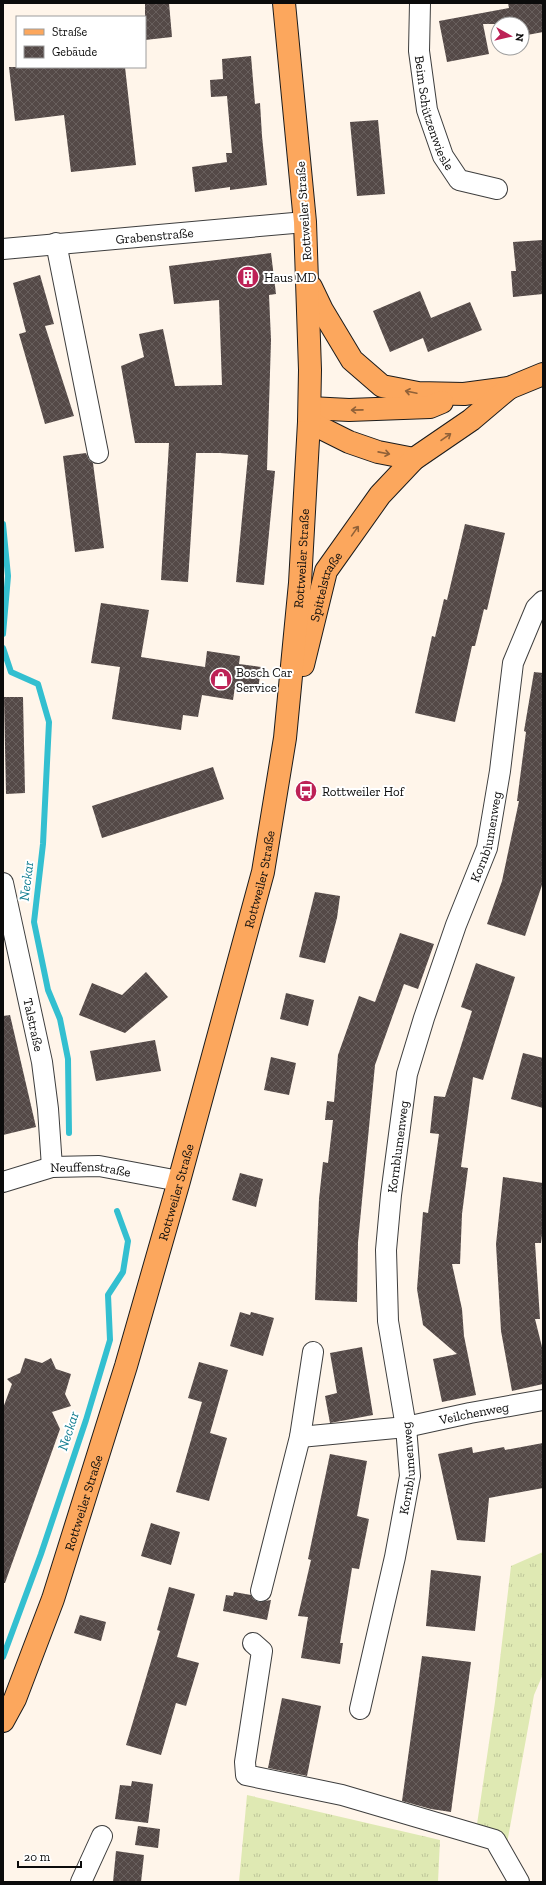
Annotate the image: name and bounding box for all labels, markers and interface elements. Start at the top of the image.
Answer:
legend [16,16,146,68]
north arrow [490,16,530,56]
text: Straße [52,25,88,39]
text: N [512,32,526,43]
text: Gebäude [52,45,97,59]
street label: Beim Schützenwiesle [412,55,457,173]
street label: Rottweiler Straße [293,161,314,261]
street label: Grabenstraße [115,225,194,247]
building icon: Haus MD [235,264,261,290]
place label: Haus MD [264,270,317,285]
one-way arrow [405,387,418,395]
one-way arrow [351,406,364,414]
one-way arrow [440,433,451,441]
one-way arrow [377,450,390,458]
street label: Rottweiler Straße [291,508,312,609]
one-way arrow [351,525,359,536]
street label: Spittelstraße [307,549,345,623]
place label: Bosch Car Service [236,665,292,695]
shop icon: Bosch Car Service [208,666,234,692]
bus stop icon: Rottweiler Hof [293,778,319,804]
place label: Rottweiler Hof [322,784,405,799]
street label: Kornblumenweg [467,790,504,884]
street label: Rottweiler Straße [241,829,278,930]
water label: Neckar [16,860,37,902]
street label: Talstraße [20,997,46,1053]
street label: Kornblumenweg [384,1100,411,1194]
street label: Rottweiler Straße [155,1142,197,1242]
street label: Neuffenstraße [50,1159,132,1180]
street label: Veilchenweg [437,1399,510,1428]
water label: Neckar [54,1409,83,1453]
street label: Kornblumenweg [396,1421,418,1516]
street label: Rottweiler Straße [62,1453,106,1553]
scale bar [18,1843,81,1869]
text: 20 m [24,1850,51,1864]

